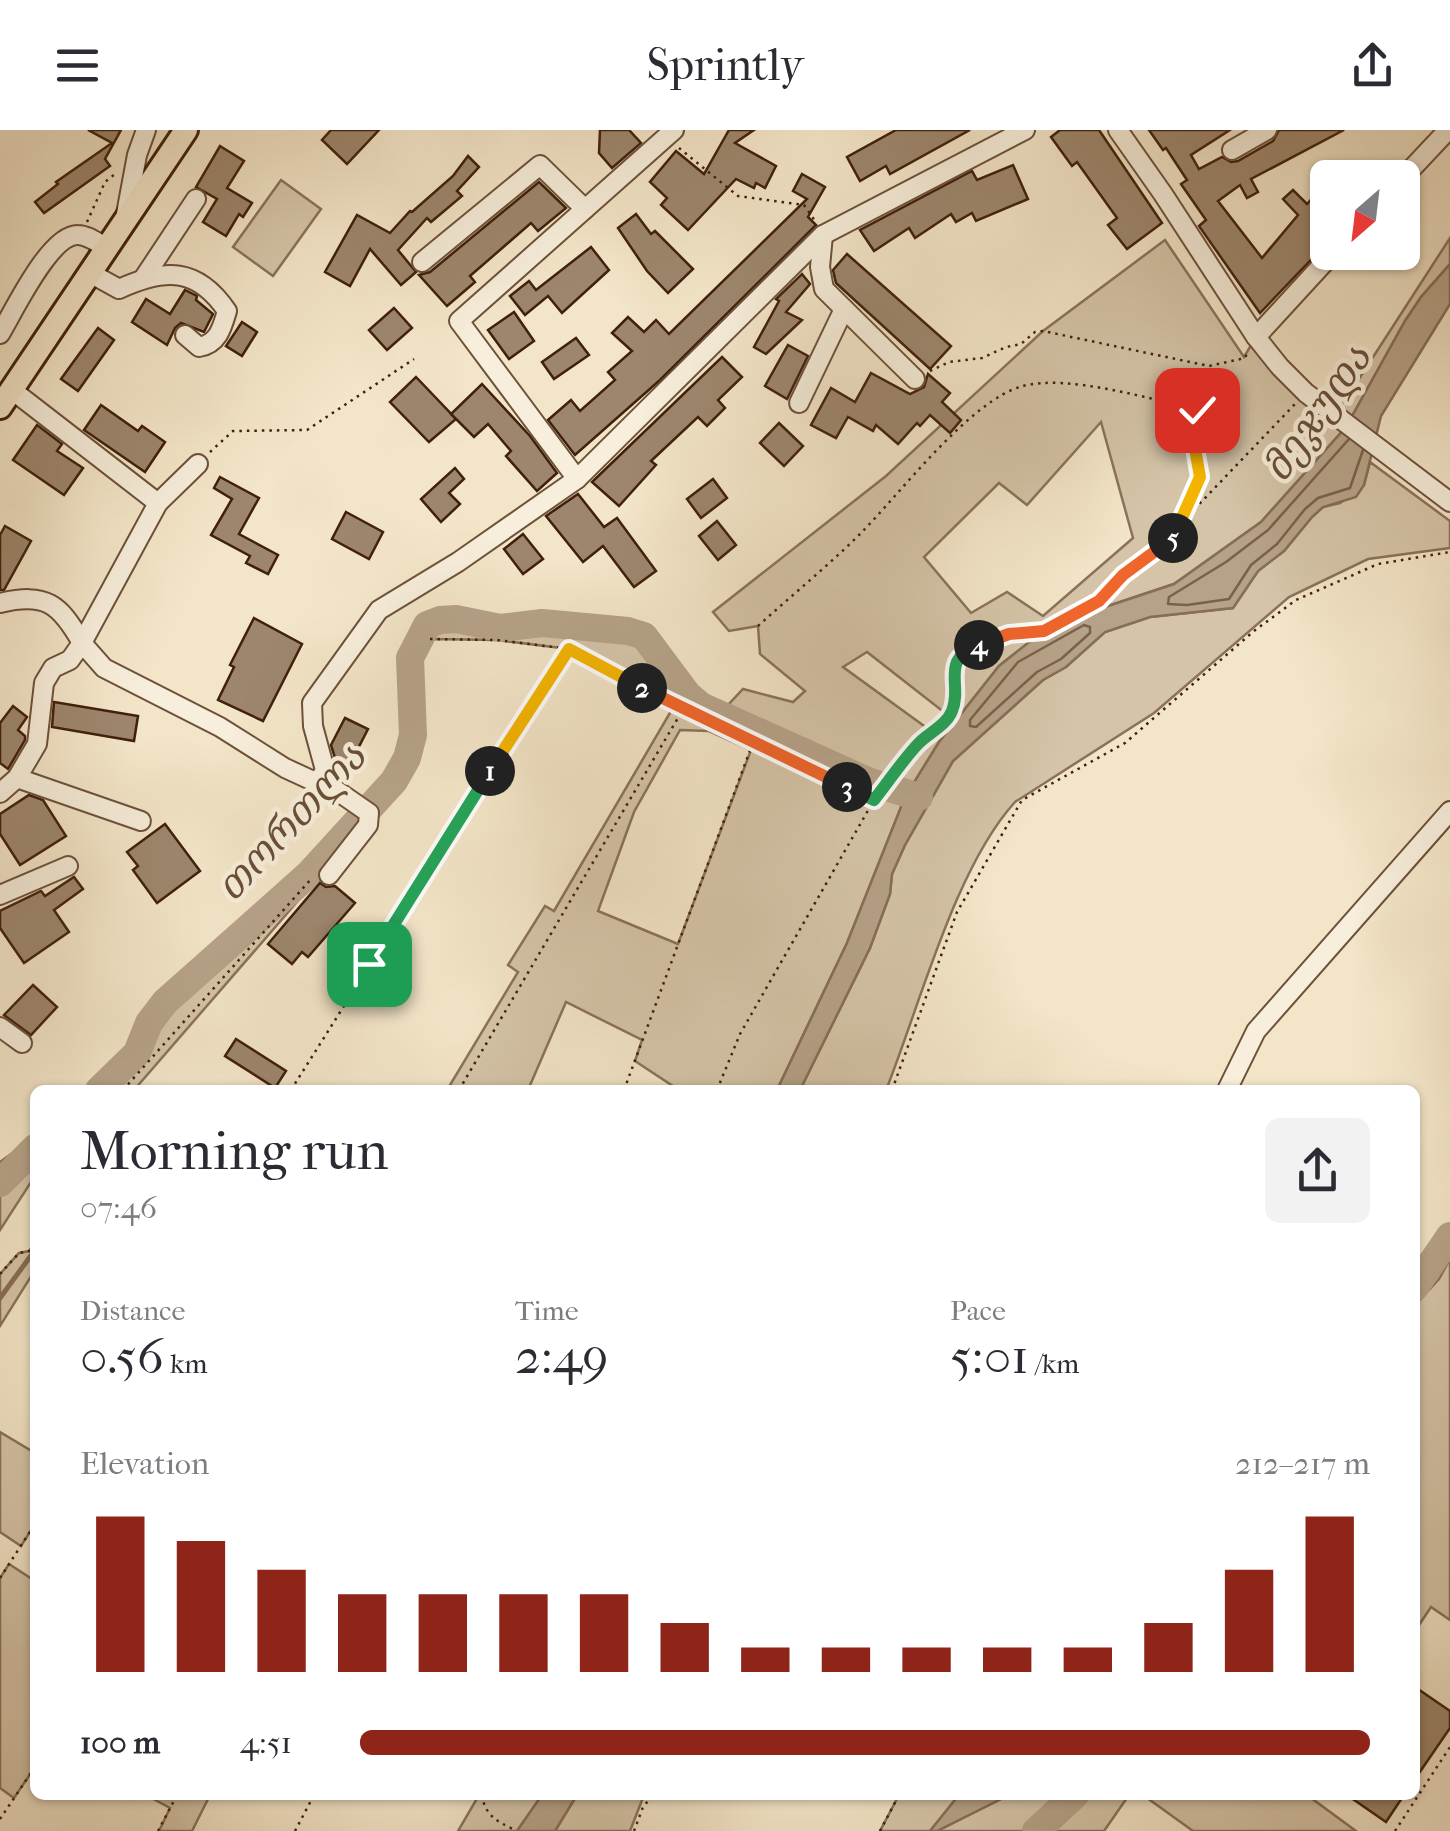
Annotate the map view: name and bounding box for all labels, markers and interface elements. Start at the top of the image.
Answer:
icon: menu [50,38,105,93]
icon: share [1345,38,1400,93]
text: Sprintly [646,39,804,92]
north arrow [1310,160,1420,270]
map controls [1310,160,1420,270]
water label: მეჯუდა [1254,336,1382,491]
pin [1155,368,1240,453]
icon: check [1170,383,1225,438]
pin: 5 [1148,513,1198,563]
text: 5 [1167,521,1179,554]
pin: 4 [954,620,1004,670]
text: 4 [971,628,987,661]
pin: 2 [617,663,667,713]
text: 2 [635,671,649,704]
water label: თორთლა [207,734,376,911]
pin: 1 [465,746,515,796]
text: 1 [485,754,495,787]
pin: 3 [822,762,872,812]
text: 3 [841,770,853,803]
pin [327,922,412,1007]
icon: arrive [342,937,397,992]
button: share [1265,1118,1370,1223]
text: Morning run [80,1119,388,1183]
text: 07:46 [80,1189,157,1226]
text: Distance [80,1294,185,1327]
text: Time [515,1294,579,1327]
text: Pace [950,1294,1006,1327]
text: 0.56 [80,1327,164,1386]
text: 2:49 [515,1327,609,1386]
text: 5:01 [950,1327,1029,1386]
text: km [164,1347,208,1380]
text: /km [1029,1347,1079,1380]
text: Elevation [80,1445,209,1482]
text: 212–217 m [1235,1445,1370,1482]
text: 100 m [80,1724,160,1761]
text: 4:51 [240,1724,292,1761]

